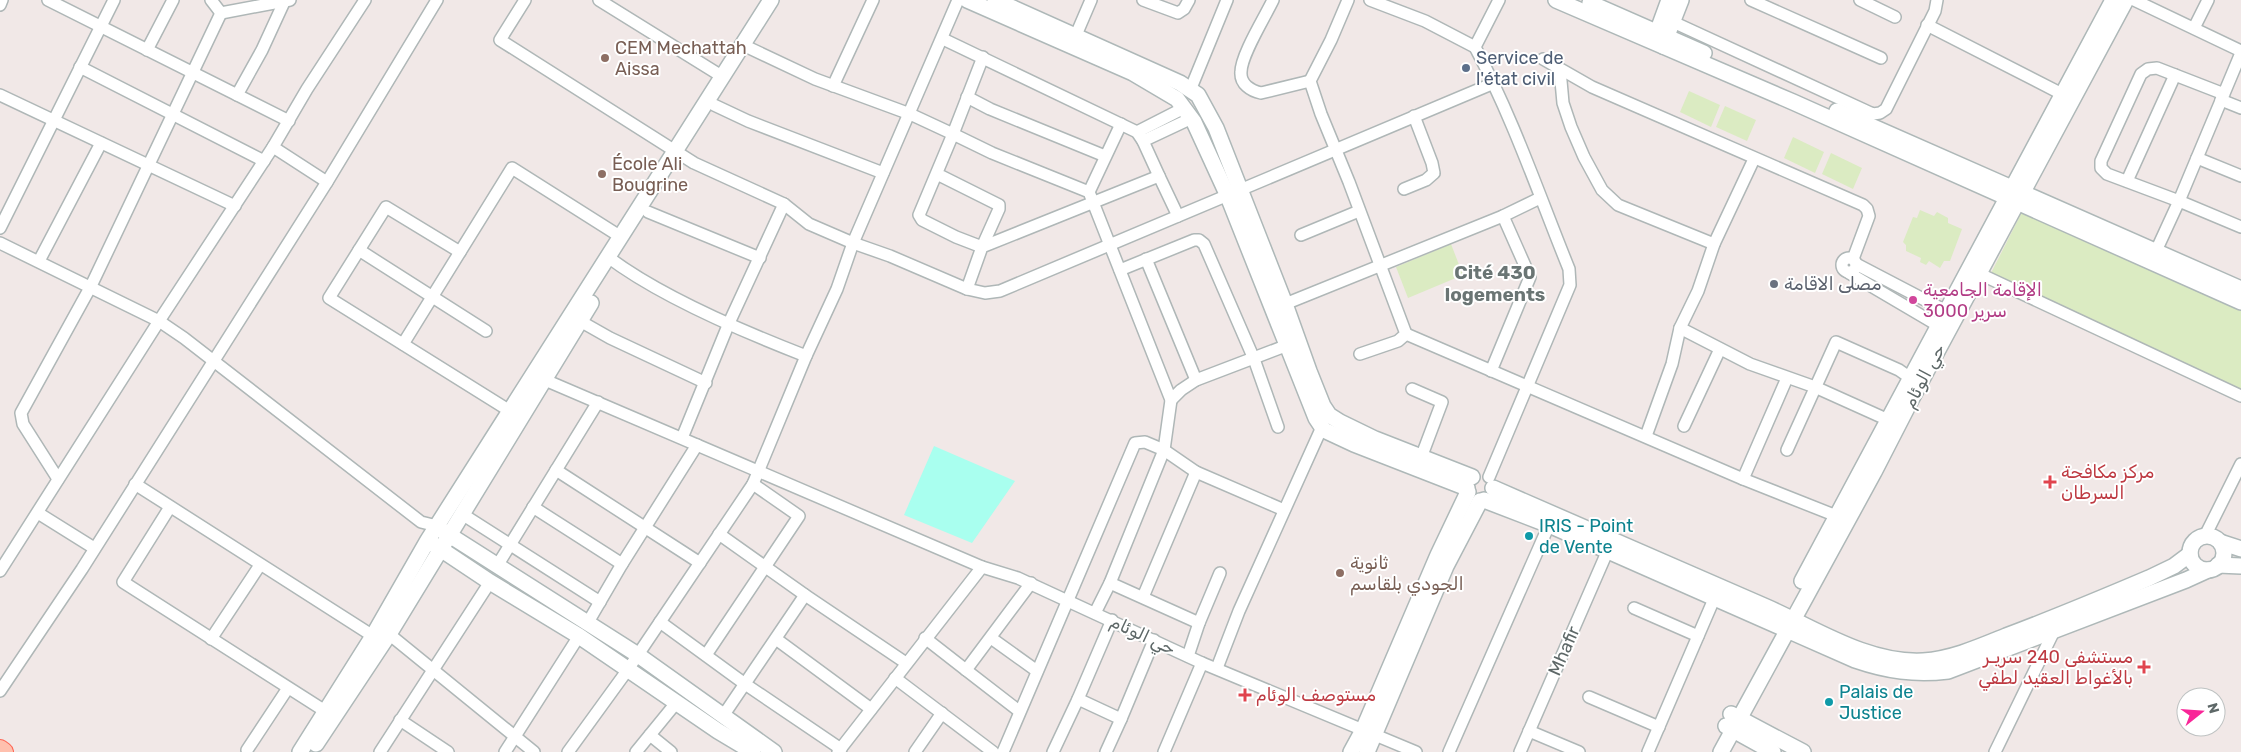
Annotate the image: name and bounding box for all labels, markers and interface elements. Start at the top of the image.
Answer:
place label: CEM Mechattah Aissa [615,37,747,80]
place label: Service de l'état civil [1476,47,1564,90]
marker: CEM Mechattah Aissa [599,52,611,64]
marker: Service de l'état civil [1460,62,1472,74]
place label: École Ali Bougrine [612,153,688,196]
marker: École Ali Bougrine [596,168,608,180]
district label: Cité 430 logements [1445,261,1545,306]
place label: مصلى الاقامة [1784,273,1881,295]
marker: مصلى الاقامة [1768,278,1780,290]
place label: الإقامة الجامعية 3000 سرير [1923,279,2042,322]
marker: الإقامة الجامعية 3000 سرير [1907,294,1919,306]
street label: حي الوئام [1898,340,1952,413]
place label: مركز مكافحة السرطان [2061,461,2154,504]
marker: مركز مكافحة السرطان [2043,475,2057,489]
place label: IRIS - Point de Vente [1539,515,1633,558]
marker: IRIS - Point de Vente [1523,530,1535,542]
place label: ثانوية الجودي بلقاسم [1350,552,1464,596]
marker: ثانوية الجودي بلقاسم [1334,567,1346,579]
street label: حي الوئام [1106,610,1179,661]
street label: Mhafir [1543,623,1585,679]
place label: مستشفى 240 سريـر بالأغواط العقيد لطفي [1978,646,2133,691]
marker: مستشفى 240 سريـر بالأغواط العقيد لطفي [2137,660,2151,674]
place label: Palais de Justice [1839,681,1913,724]
place label: مستوصف الوئام [1256,684,1376,706]
north arrow [2176,687,2226,737]
marker: مستوصف الوئام [1238,688,1252,702]
marker: Palais de Justice [1823,696,1835,708]
text: N [2203,701,2223,716]

